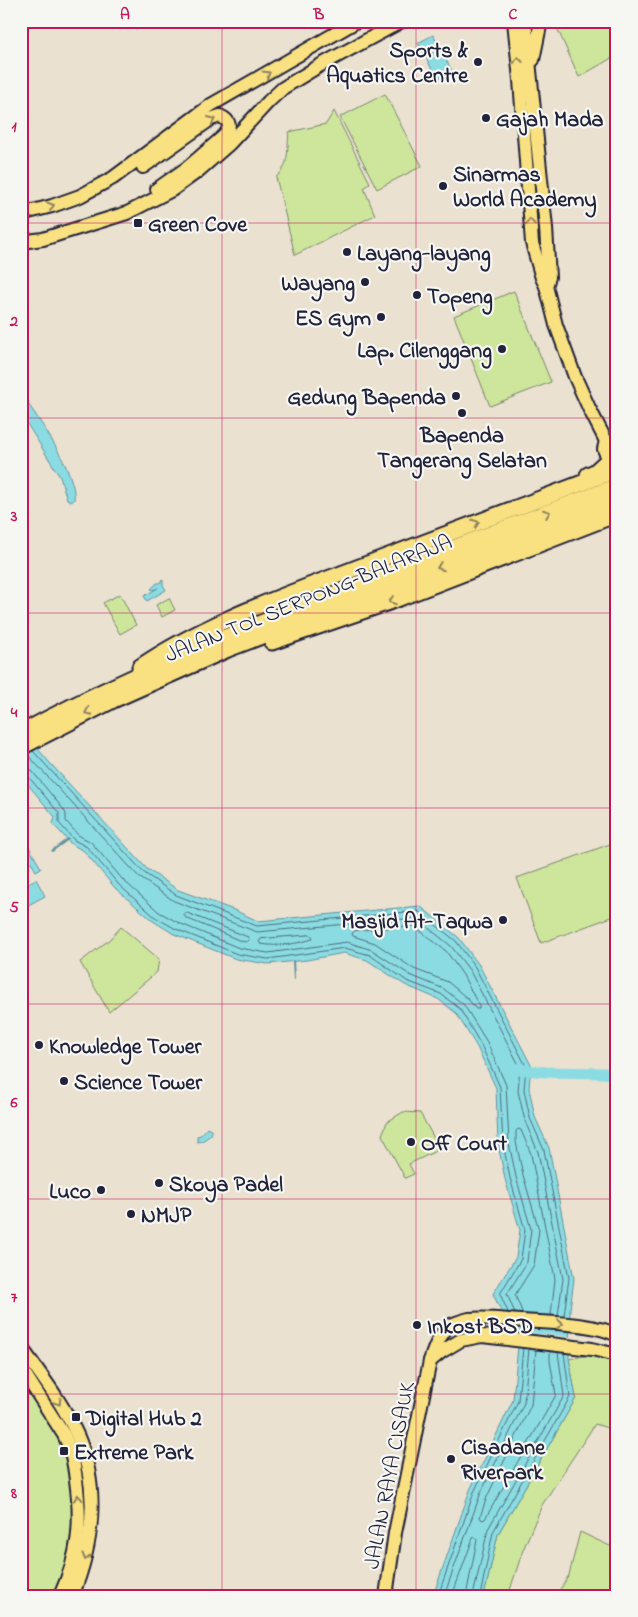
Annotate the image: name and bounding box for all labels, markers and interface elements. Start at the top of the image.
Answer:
text: A [120,3,130,27]
text: B [313,3,325,27]
text: C [509,3,518,27]
place label: Sports & Aquatics Centre [326,36,469,93]
one-way arrow [513,55,524,63]
marker: Sports & Aquatics Centre [472,56,484,68]
one-way arrow [261,70,270,80]
place label: Gajah Mada [496,105,604,137]
marker: Gajah Mada [480,112,492,124]
text: 1 [11,115,17,139]
one-way arrow [206,116,215,126]
place label: Sinarmas World Academy [453,160,597,218]
marker: Sinarmas World Academy [437,180,449,192]
one-way arrow [46,202,55,212]
place label: Green Cove [148,210,248,242]
marker: Green Cove [132,217,144,229]
one-way arrow [525,217,536,225]
place label: Layang-layang [357,239,491,272]
marker: Layang-layang [341,246,353,258]
place label: Wayang [281,269,355,302]
marker: Wayang [359,276,371,288]
place label: Topeng [427,282,493,315]
marker: Topeng [411,289,423,301]
place label: ES Gym [295,304,371,337]
text: 2 [9,310,18,334]
marker: ES Gym [375,311,387,323]
place label: Lap. Cilenggang [357,336,492,369]
marker: Lap. Cilenggang [496,343,508,355]
place label: Gedung Bapenda [288,383,446,416]
marker: Gedung Bapenda [450,390,462,402]
marker: Bapenda Tangerang Selatan [456,407,468,419]
place label: Bapenda Tangerang Selatan [377,421,547,479]
text: 3 [10,505,18,529]
one-way arrow [542,509,551,519]
one-way arrow [471,519,479,529]
street label: JALAN TOL SERPONG–BALARAJA [161,527,458,672]
one-way arrow [436,561,445,571]
one-way arrow [388,595,396,605]
text: 4 [10,701,18,725]
one-way arrow [85,706,94,716]
text: 5 [9,896,19,920]
place label: Masjid At-Taqwa [341,907,493,939]
marker: Masjid At-Taqwa [497,914,509,926]
place label: Knowledge Tower [49,1032,203,1065]
marker: Knowledge Tower [33,1039,45,1051]
place label: Science Tower [74,1068,203,1100]
marker: Science Tower [58,1075,70,1087]
text: 6 [9,1091,18,1115]
place label: Off Court [421,1129,508,1161]
marker: Off Court [405,1136,417,1148]
place label: Skoya Padel [169,1170,283,1203]
place label: Luco [49,1177,91,1209]
marker: Skoya Padel [153,1177,165,1189]
marker: Luco [95,1184,107,1196]
place label: NMJP [141,1201,192,1233]
marker: NMJP [125,1208,137,1220]
text: 7 [11,1286,18,1310]
place label: Inkost BSD [427,1312,533,1344]
marker: Inkost BSD [411,1319,423,1331]
one-way arrow [556,1319,564,1330]
street label: JALAN RAYA CISAUK [357,1379,425,1572]
one-way arrow [52,1396,61,1406]
place label: Digital Hub 2 [85,1404,202,1437]
marker: Digital Hub 2 [70,1411,82,1423]
place label: Cisadane Riverpark [461,1433,546,1490]
place label: Extreme Park [74,1438,195,1470]
marker: Extreme Park [58,1445,70,1457]
marker: Cisadane Riverpark [445,1453,457,1465]
text: 8 [10,1482,17,1506]
one-way arrow [73,1494,84,1502]
one-way arrow [81,1552,91,1560]

